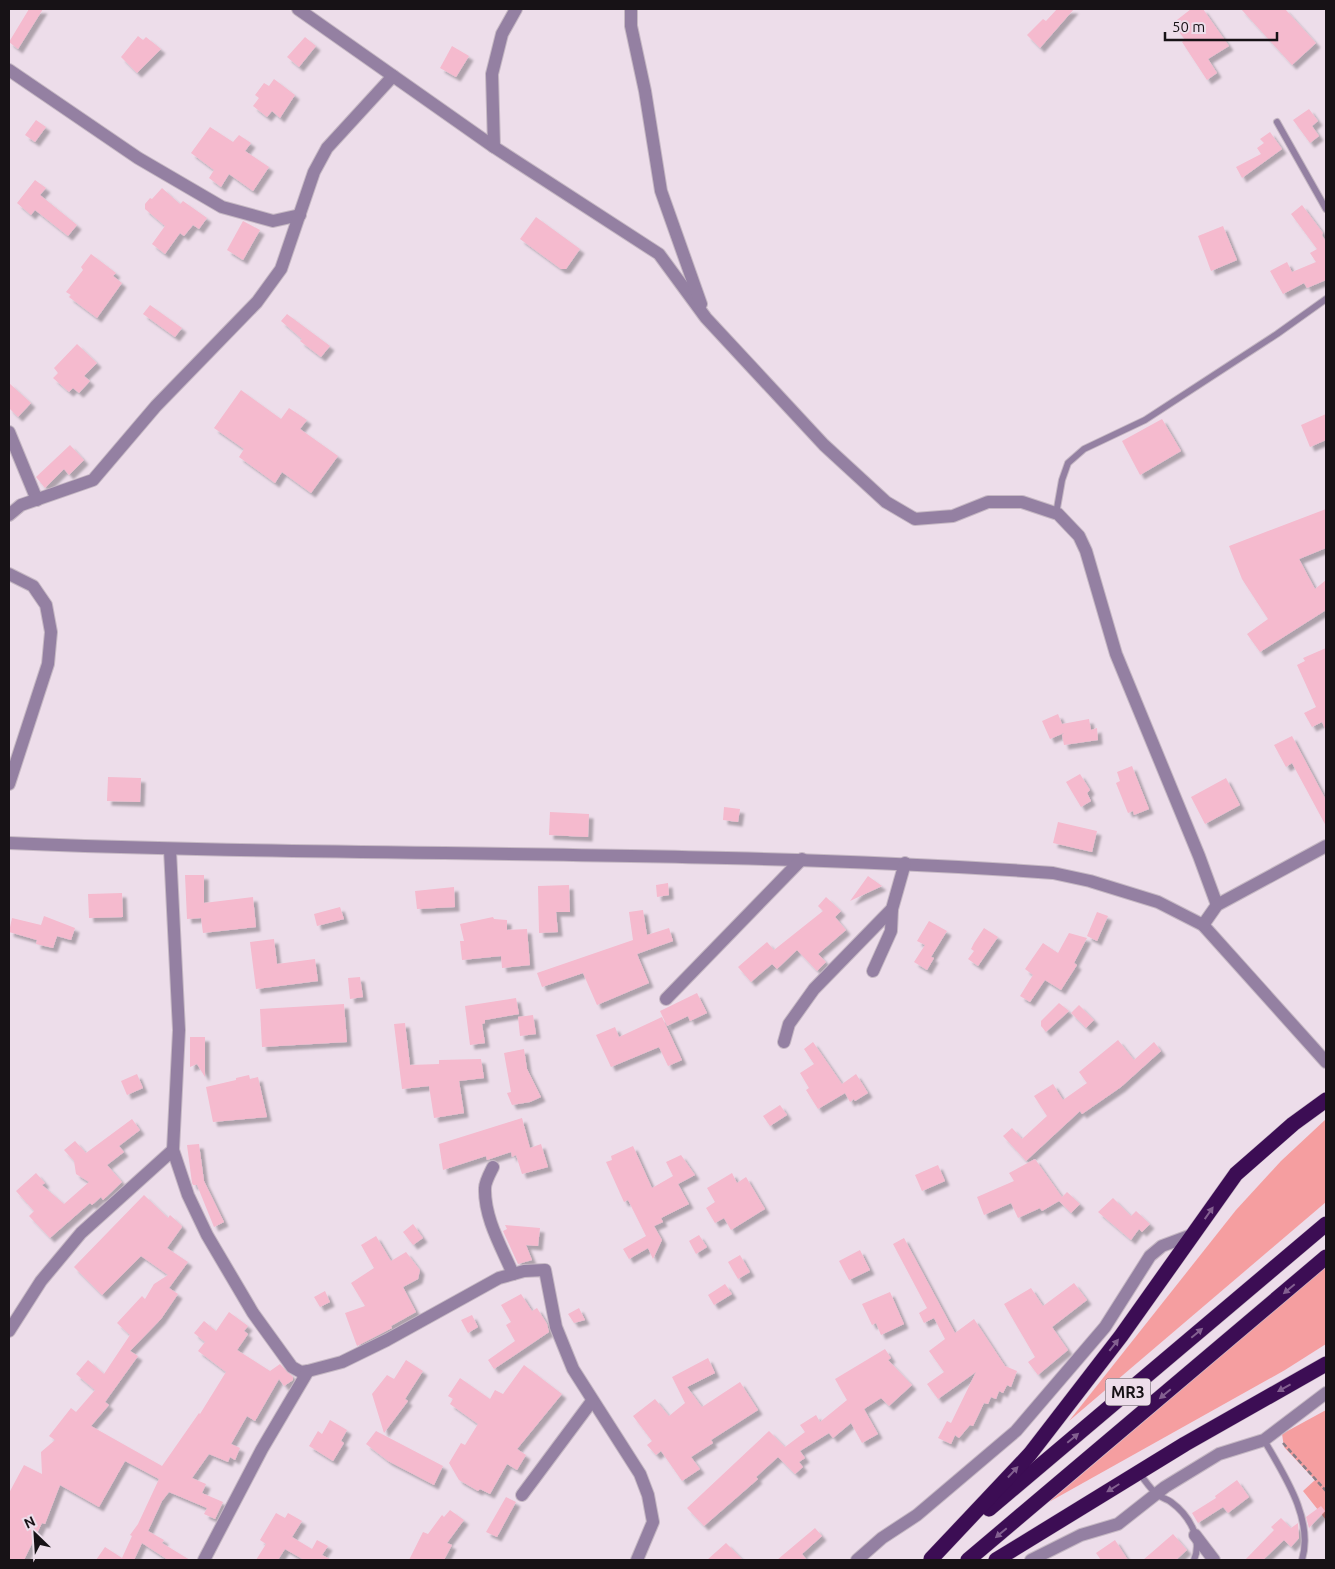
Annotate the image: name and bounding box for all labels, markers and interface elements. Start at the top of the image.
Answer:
scale bar [1165,10,1278,42]
text: 50 m [1172,18,1205,35]
one-way arrow [1204,1207,1214,1220]
one-way arrow [1283,1283,1295,1294]
one-way arrow [1190,1328,1203,1339]
one-way arrow [1109,1339,1120,1352]
road number: MR3 [1106,1378,1150,1405]
one-way arrow [1276,1384,1291,1392]
one-way arrow [1159,1388,1172,1399]
one-way arrow [1066,1433,1079,1444]
one-way arrow [1007,1467,1019,1479]
one-way arrow [1107,1483,1120,1492]
north arrow [10,1509,60,1559]
text: N [21,1513,38,1532]
one-way arrow [994,1527,1007,1538]

